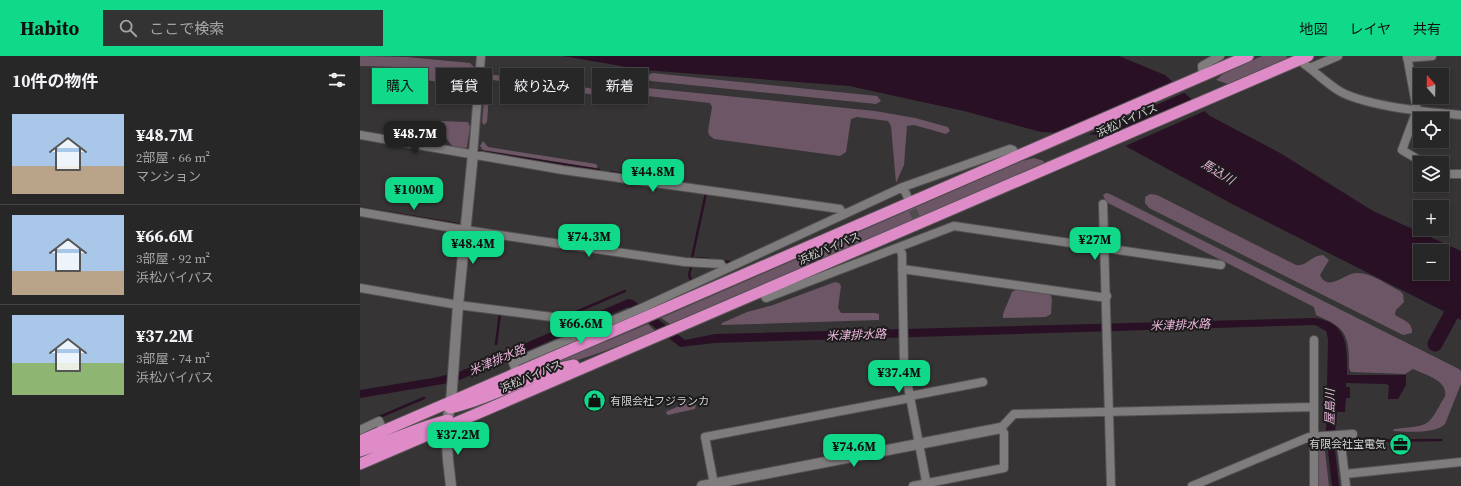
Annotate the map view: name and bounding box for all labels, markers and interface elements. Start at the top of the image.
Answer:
search box [103,10,383,46]
text: Habito [20,15,79,41]
icon: search [117,17,139,39]
text: ここで検索 [149,18,224,39]
text: 地図 [1299,19,1327,39]
text: レイヤ [1349,19,1391,39]
text: 共有 [1413,19,1441,39]
chip: 購入 [372,68,428,104]
chip: 賃貸 [436,68,492,104]
chip: 絞り込み [500,68,584,104]
chip: 新着 [592,68,648,104]
north arrow [1413,68,1449,104]
map controls [1413,68,1449,280]
text: 10件の物件 [12,69,98,93]
icon: filters [326,69,348,91]
street label: 浜松バイパス [1094,100,1160,141]
button: locate [1413,112,1449,148]
pin: ¥48.7M [382,121,448,155]
text: ¥48.7M [136,123,193,147]
text: ¥48.7M [393,125,437,142]
icon: home [44,130,92,178]
text: 2部屋 · 66 m² [136,149,210,166]
water label: 馬込川 [1198,156,1239,189]
button: layers [1413,156,1449,192]
pin: ¥44.8M [620,159,686,193]
text: ¥44.8M [631,163,675,180]
text: マンション [136,168,201,185]
pin: ¥100M [386,177,442,211]
text: ¥100M [394,181,434,198]
button: + [1413,200,1449,236]
text: ¥66.6M [136,224,193,248]
pin: ¥74.3M [556,224,622,258]
pin: ¥27M [1071,227,1119,261]
text: ¥74.3M [567,228,611,245]
street label: 浜松バイパス [796,229,862,268]
icon: home [44,231,92,279]
pin: ¥48.4M [440,231,506,265]
text: ¥27M [1079,231,1111,248]
text: ¥48.4M [451,235,495,252]
button: − [1413,244,1449,280]
text: 3部屋 · 92 m² [136,250,210,267]
text: 浜松バイパス [136,269,214,286]
pin: ¥66.6M [548,311,614,345]
text: ¥66.6M [559,315,603,332]
water label: 米津排水路 [1150,316,1211,334]
text: ¥37.2M [136,324,193,348]
water label: 米津排水路 [826,326,887,344]
icon: home [44,331,92,379]
water label: 米津排水路 [466,341,529,379]
text: 3部屋 · 74 m² [136,350,210,367]
street label: 浜松バイパス [498,357,564,396]
pin: ¥37.4M [866,360,932,394]
text: ¥37.4M [877,364,921,381]
text: 浜松バイパス [136,369,214,386]
water label: 屋島川 [1322,387,1338,425]
shop icon: 有限会社フジランカ [581,388,607,414]
place label: 有限会社フジランカ [610,394,709,409]
pin: ¥37.2M [425,422,491,456]
text: ¥37.2M [436,426,480,443]
office icon: 有限会社宝電気 [1388,431,1414,457]
pin: ¥74.6M [821,434,887,468]
place label: 有限会社宝電気 [1309,437,1386,452]
text: ¥74.6M [832,438,876,455]

